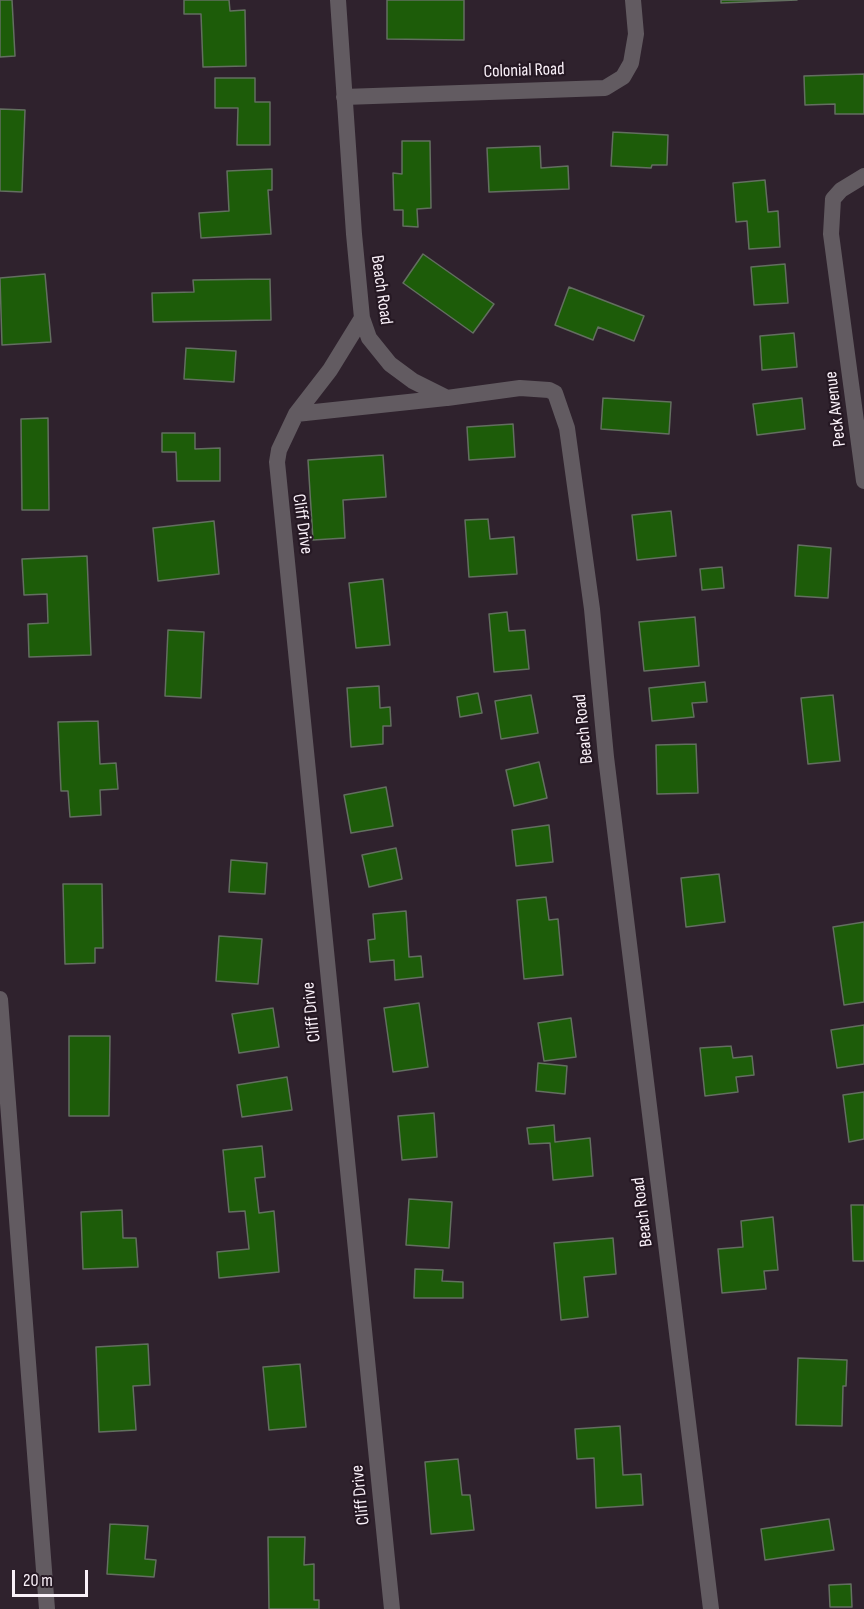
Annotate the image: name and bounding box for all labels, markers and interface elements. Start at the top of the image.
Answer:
street label: Colonial Road [483,59,565,83]
street label: Beach Road [365,254,397,326]
street label: Peck Avenue [821,370,851,448]
street label: Cliff Drive [287,493,317,555]
street label: Beach Road [570,693,598,765]
street label: Cliff Drive [298,981,326,1043]
street label: Beach Road [628,1176,658,1248]
street label: Cliff Drive [347,1464,375,1526]
scale bar [15,1558,92,1596]
text: 20 m [23,1570,53,1591]

